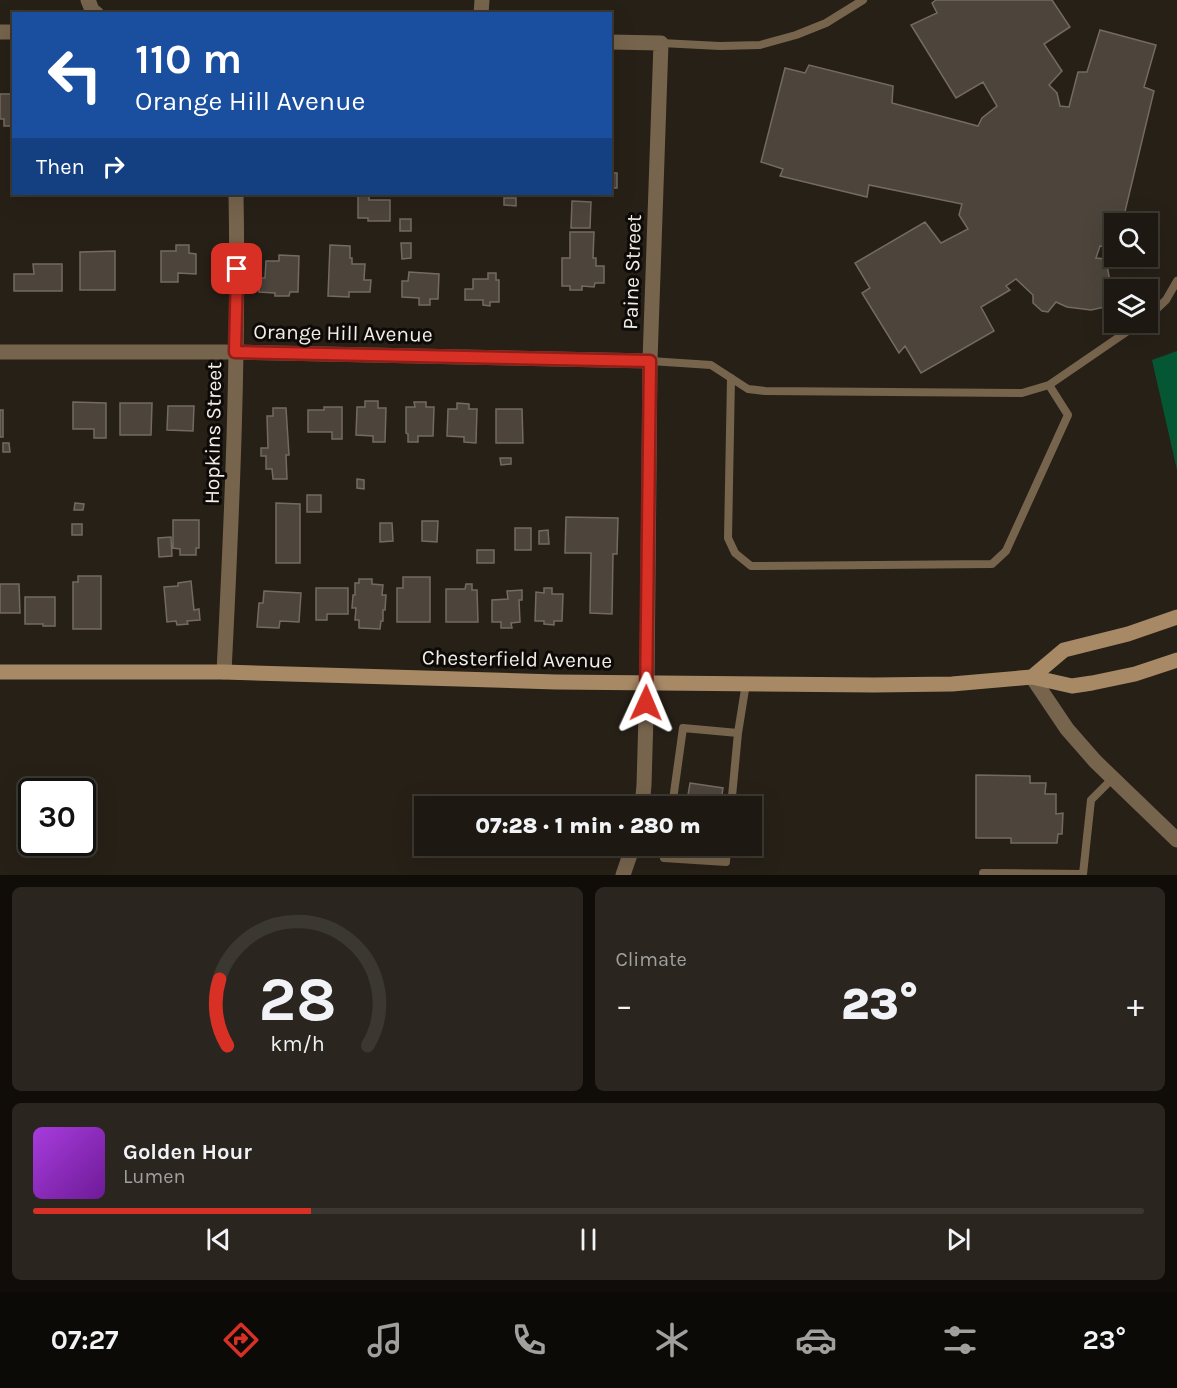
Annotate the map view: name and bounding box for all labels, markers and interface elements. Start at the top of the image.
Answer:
text: 110 m [135,34,242,84]
icon: left [36,36,114,114]
text: Orange Hill Avenue [135,85,365,117]
icon: right [97,150,130,183]
text: Then [36,154,85,180]
map controls [1104,213,1158,333]
button: search [1104,213,1158,267]
street label: Paine Street [618,214,646,330]
pin [211,243,262,294]
icon: arrive [220,252,253,285]
button: layers [1104,279,1158,333]
street label: Orange Hill Avenue [253,319,433,347]
street label: Hopkins Street [200,362,226,504]
street label: Chesterfield Avenue [422,645,612,673]
position arrow [614,671,678,735]
speed limit sign: 30 [18,778,96,856]
text: 07:28 · 1 min · 280 m [475,813,701,839]
text: Climate [616,948,687,971]
text: 28 [258,963,336,1036]
text: 23° [841,978,919,1030]
text: − [616,986,633,1024]
text: + [1127,986,1144,1024]
text: km/h [270,1031,324,1056]
text: Golden Hour [123,1139,252,1165]
text: Lumen [123,1165,186,1188]
icon: previous [202,1223,235,1256]
icon: pause [572,1223,605,1256]
icon: next [942,1223,975,1256]
icon: directions [220,1319,262,1361]
icon: music [364,1319,406,1361]
icon: phone [508,1319,550,1361]
icon: climate [651,1319,693,1361]
icon: car [795,1319,837,1361]
icon: filters [939,1319,981,1361]
text: 07:27 [51,1324,118,1356]
text: 23° [1082,1324,1126,1356]

